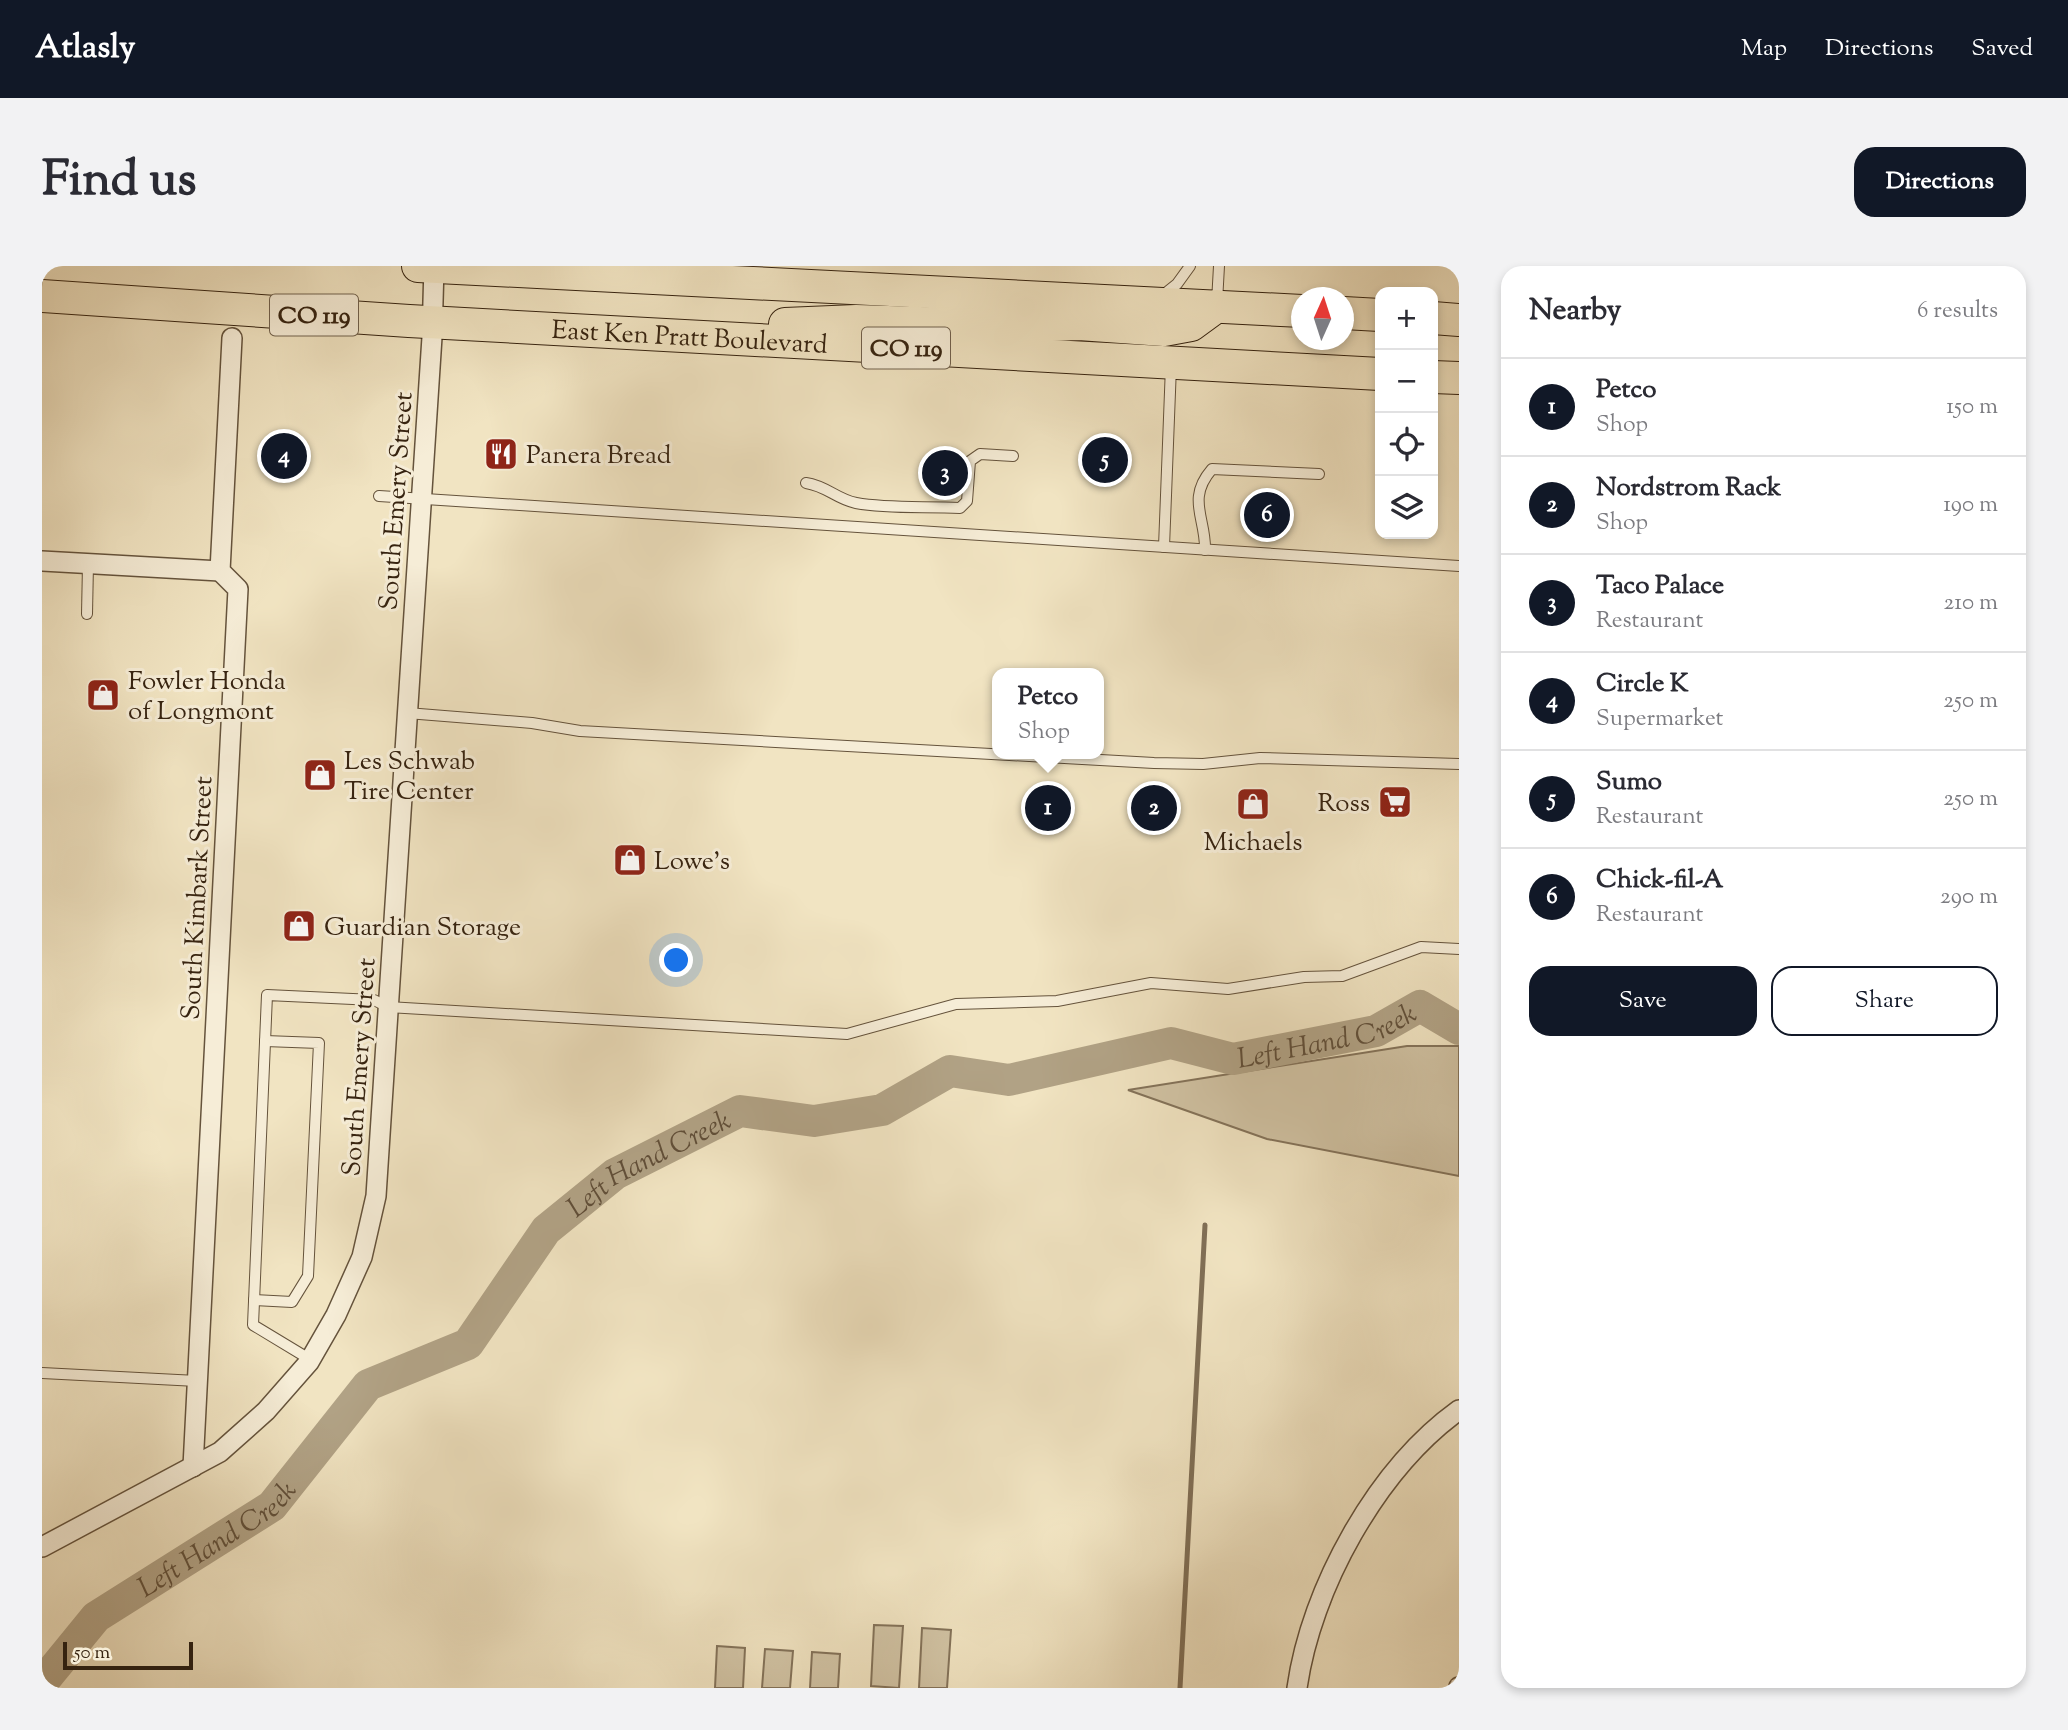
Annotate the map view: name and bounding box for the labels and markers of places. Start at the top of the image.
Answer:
pin: 4 [261,430,307,482]
pin: 5 [1082,434,1128,486]
restaurant icon: Panera Bread [482,435,520,473]
place label: Panera Bread [526,438,672,475]
pin: 3 [922,447,968,499]
pin: 6 [1244,489,1290,541]
place label: Fowler Honda of Longmont [128,664,286,731]
shop icon: Fowler Honda of Longmont [84,676,122,714]
place label: Les Schwab Tire Center [344,744,475,811]
shop icon: Les Schwab Tire Center [301,756,339,794]
pin: 1 [1025,782,1071,834]
pin: 2 [1131,782,1177,834]
supermarket icon: Ross [1376,783,1414,821]
shop icon: Michaels [1234,785,1272,823]
place label: Ross [1317,786,1370,823]
place label: Michaels [1203,825,1303,862]
shop icon: Lowe's [611,841,649,879]
place label: Lowe's [654,844,730,881]
shop icon: Guardian Storage [280,907,318,945]
place label: Guardian Storage [324,910,521,947]

